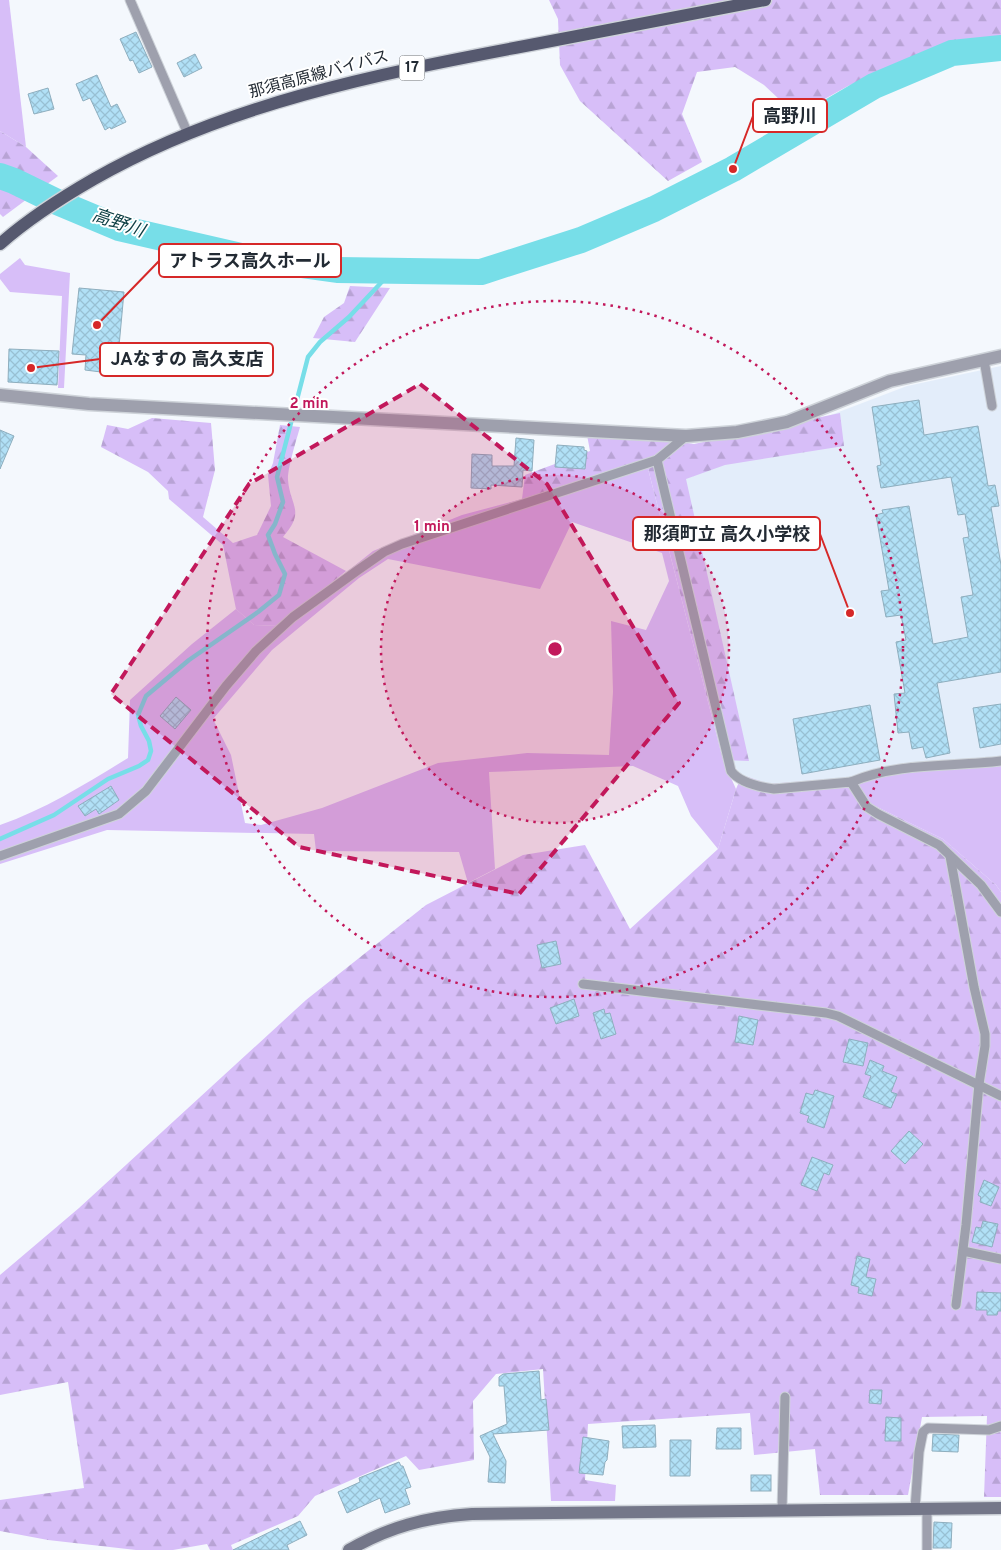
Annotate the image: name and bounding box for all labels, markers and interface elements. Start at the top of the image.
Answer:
street label: 那須高原線バイパス [247,47,391,103]
road number: 17 [400,56,424,80]
callout: 高野川 [753,99,827,132]
text: 高野川 [763,106,817,129]
water label: 高野川 [89,204,149,244]
callout: アトラス高久ホール [159,244,341,277]
text: アトラス高久ホール [169,251,331,274]
callout: JAなすの 高久支店 [100,343,273,376]
text: JAなすの 高久支店 [111,349,263,372]
text: 2 min [289,395,329,414]
callout: 那須町立 高久小学校 [633,517,820,550]
text: 1 min [414,518,450,537]
text: 那須町立 高久小学校 [644,524,810,547]
centre of rings [546,640,564,658]

